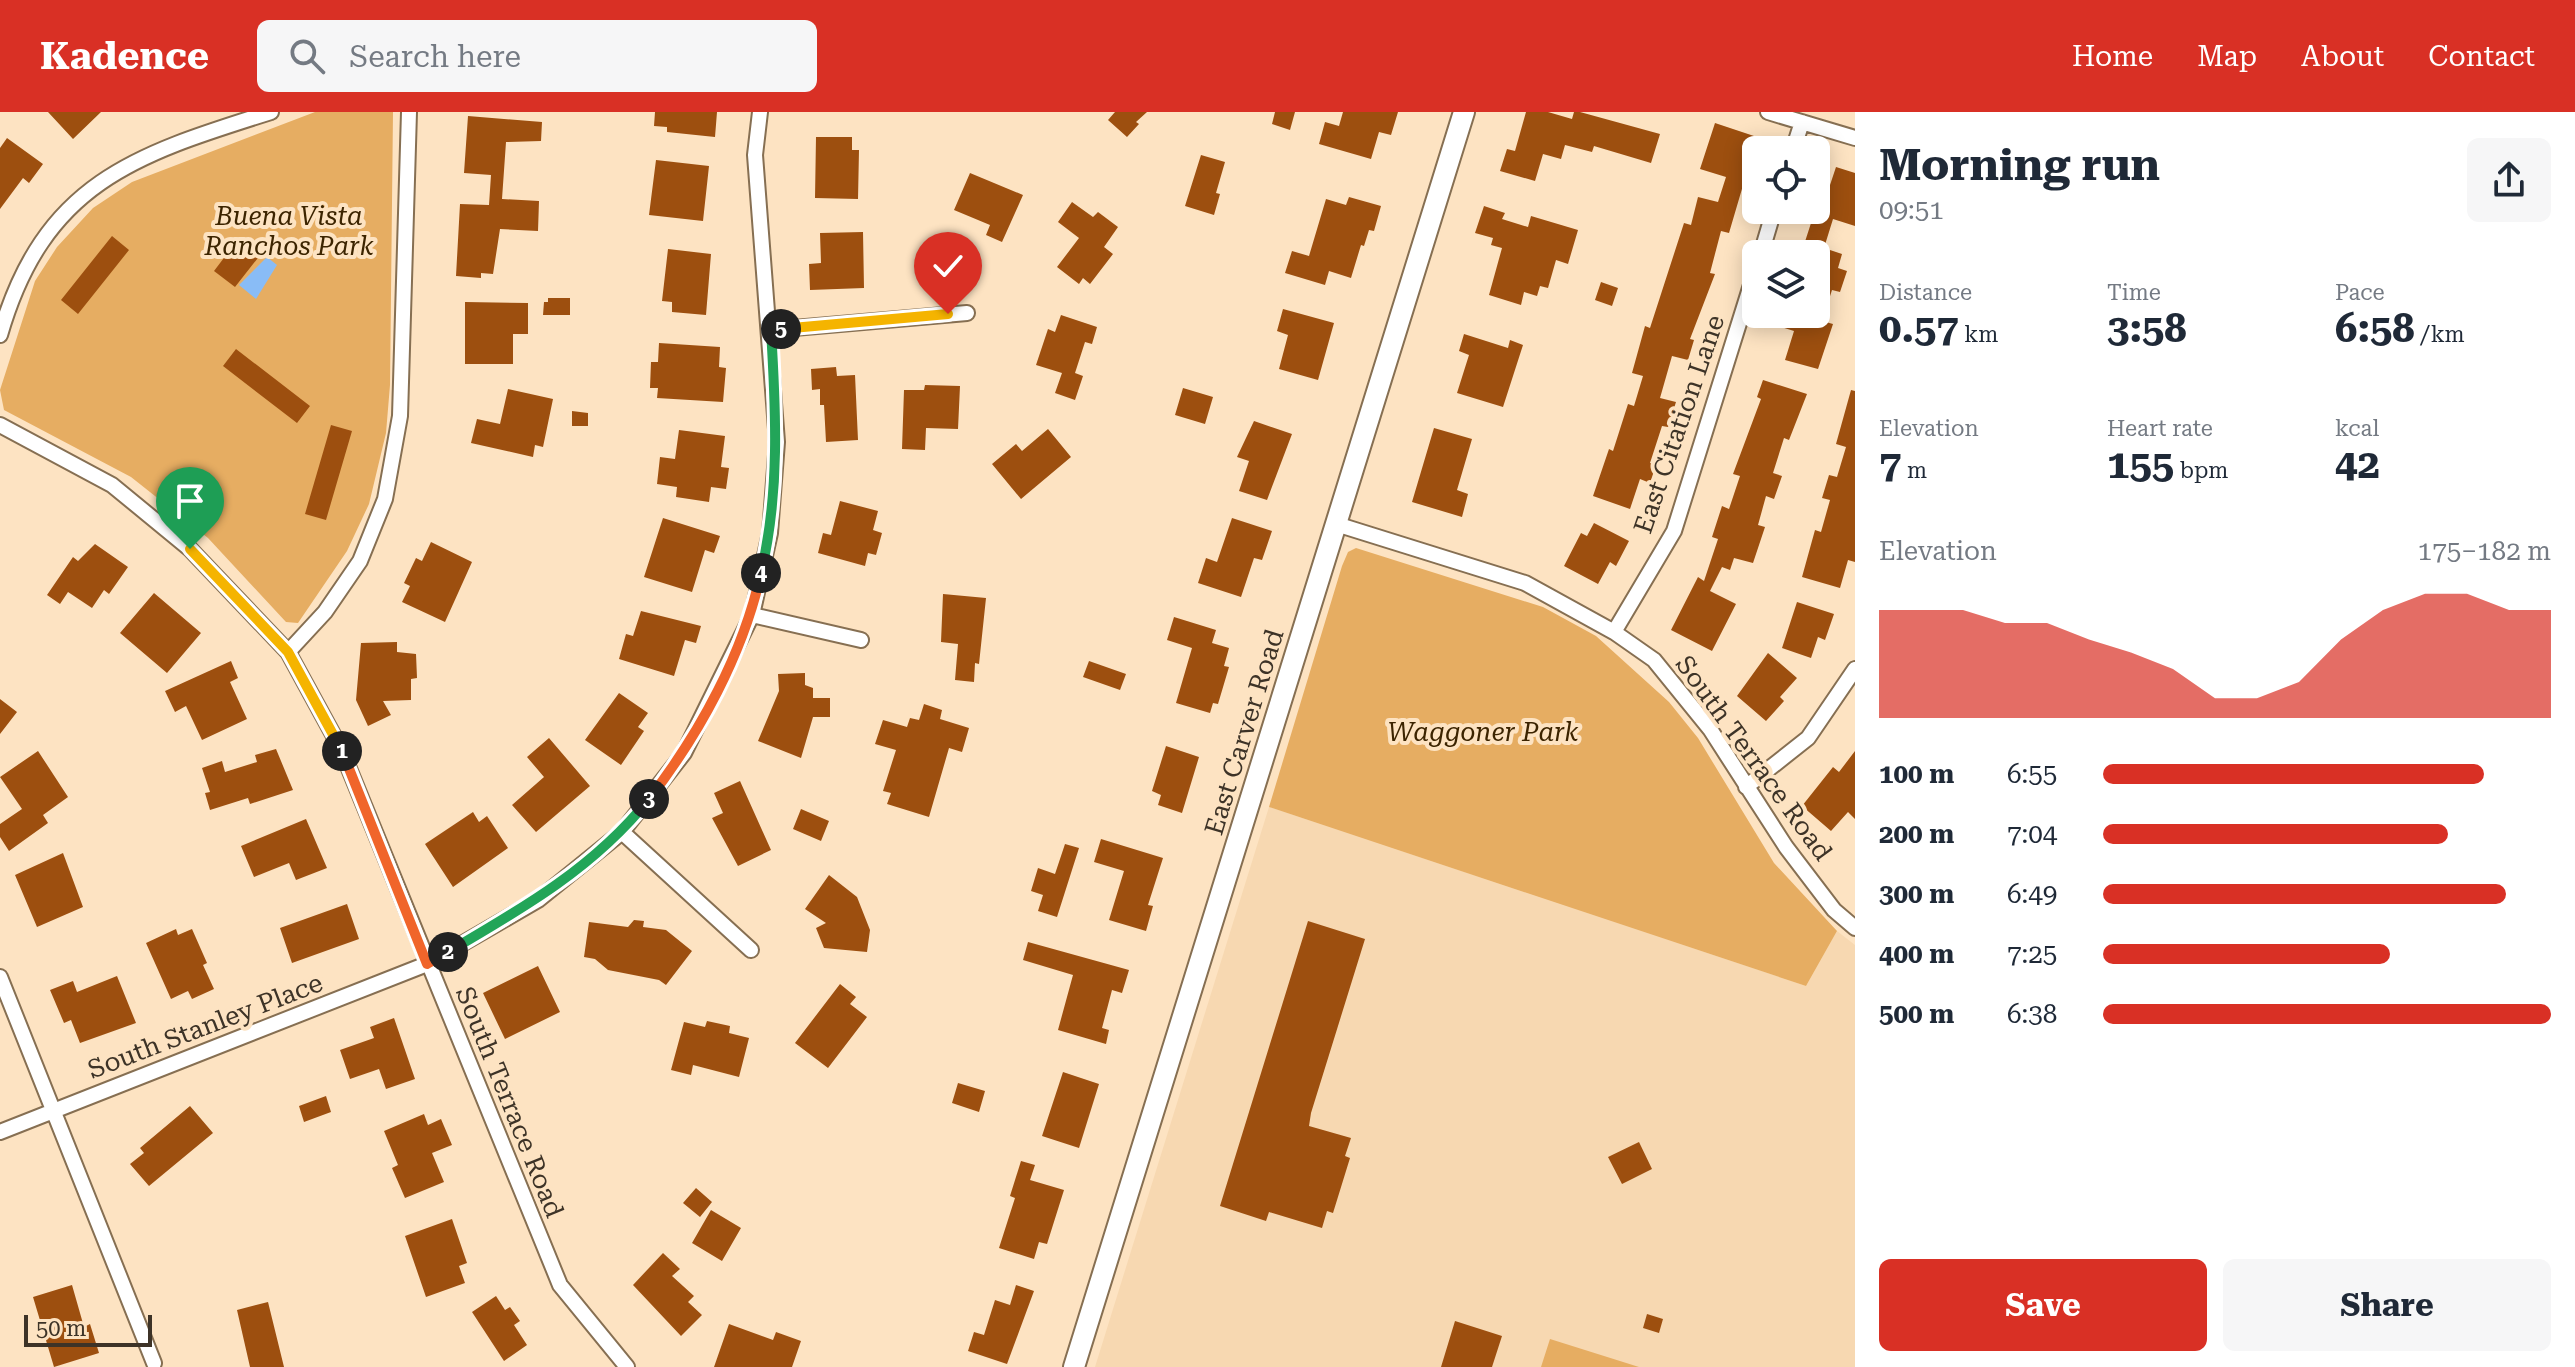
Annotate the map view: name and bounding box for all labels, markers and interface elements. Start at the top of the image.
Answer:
search box [257,20,817,92]
text: Kadence [40,34,209,78]
icon: search [285,34,329,78]
text: Search here [349,39,521,74]
text: Home [2072,40,2153,73]
text: Map [2197,40,2257,73]
text: About [2301,40,2384,73]
text: Contact [2428,40,2535,73]
map controls [1742,136,1830,328]
button: locate [1742,136,1830,224]
button: share [2467,138,2551,222]
text: Morning run [1879,139,2160,191]
text: 09:51 [1879,195,1944,225]
park label: Buena Vista Ranchos Park [203,201,374,261]
pin [914,232,982,314]
button: layers [1742,240,1830,328]
icon: check [926,244,970,288]
text: Distance [1879,280,1972,305]
text: Time [2107,280,2161,305]
text: Pace [2335,280,2385,305]
text: 0.57 [1879,305,1959,352]
text: 3:58 [2107,305,2187,352]
text: 6:58 [2335,305,2415,352]
pin: 5 [761,309,801,349]
street label: East Citation Lane [1628,311,1730,537]
text: 5 [775,316,787,341]
text: km [1959,322,1998,347]
text: /km [2415,322,2465,347]
text: Elevation [1879,416,1979,441]
text: Heart rate [2107,416,2213,441]
text: kcal [2335,416,2379,441]
text: 7 [1879,441,1901,488]
text: 155 [2107,441,2174,488]
text: 42 [2335,441,2380,488]
text: m [1901,458,1927,483]
text: bpm [2174,458,2228,483]
pin [156,467,224,549]
icon: arrive [168,479,212,523]
text: Elevation [1879,536,1997,566]
text: 175–182 m [2418,536,2551,566]
pin: 4 [741,553,781,593]
text: 4 [755,560,767,585]
street label: East Carver Road [1198,625,1290,838]
street label: South Terrace Road [1670,650,1839,867]
park label: Waggoner Park [1388,717,1579,747]
pin: 1 [322,731,362,771]
text: 1 [336,738,348,763]
text: 100 m [1879,759,1954,789]
text: 6:55 [2007,759,2057,789]
pin: 3 [629,779,669,819]
text: 3 [643,786,655,811]
text: 200 m [1879,819,1954,849]
text: 7:04 [2007,819,2057,849]
text: 300 m [1879,879,1954,909]
text: 6:49 [2007,879,2057,909]
pin: 2 [428,932,468,972]
text: 2 [442,939,454,964]
text: 400 m [1879,939,1954,969]
text: 7:25 [2007,939,2057,969]
street label: South Stanley Place [83,967,327,1085]
street label: South Terrace Road [450,982,570,1222]
text: 500 m [1879,999,1954,1029]
text: 6:38 [2007,999,2057,1029]
button: Save [1879,1259,2207,1351]
button: Share [2223,1259,2551,1351]
scale bar [24,1311,152,1347]
text: 50 m [36,1316,86,1341]

